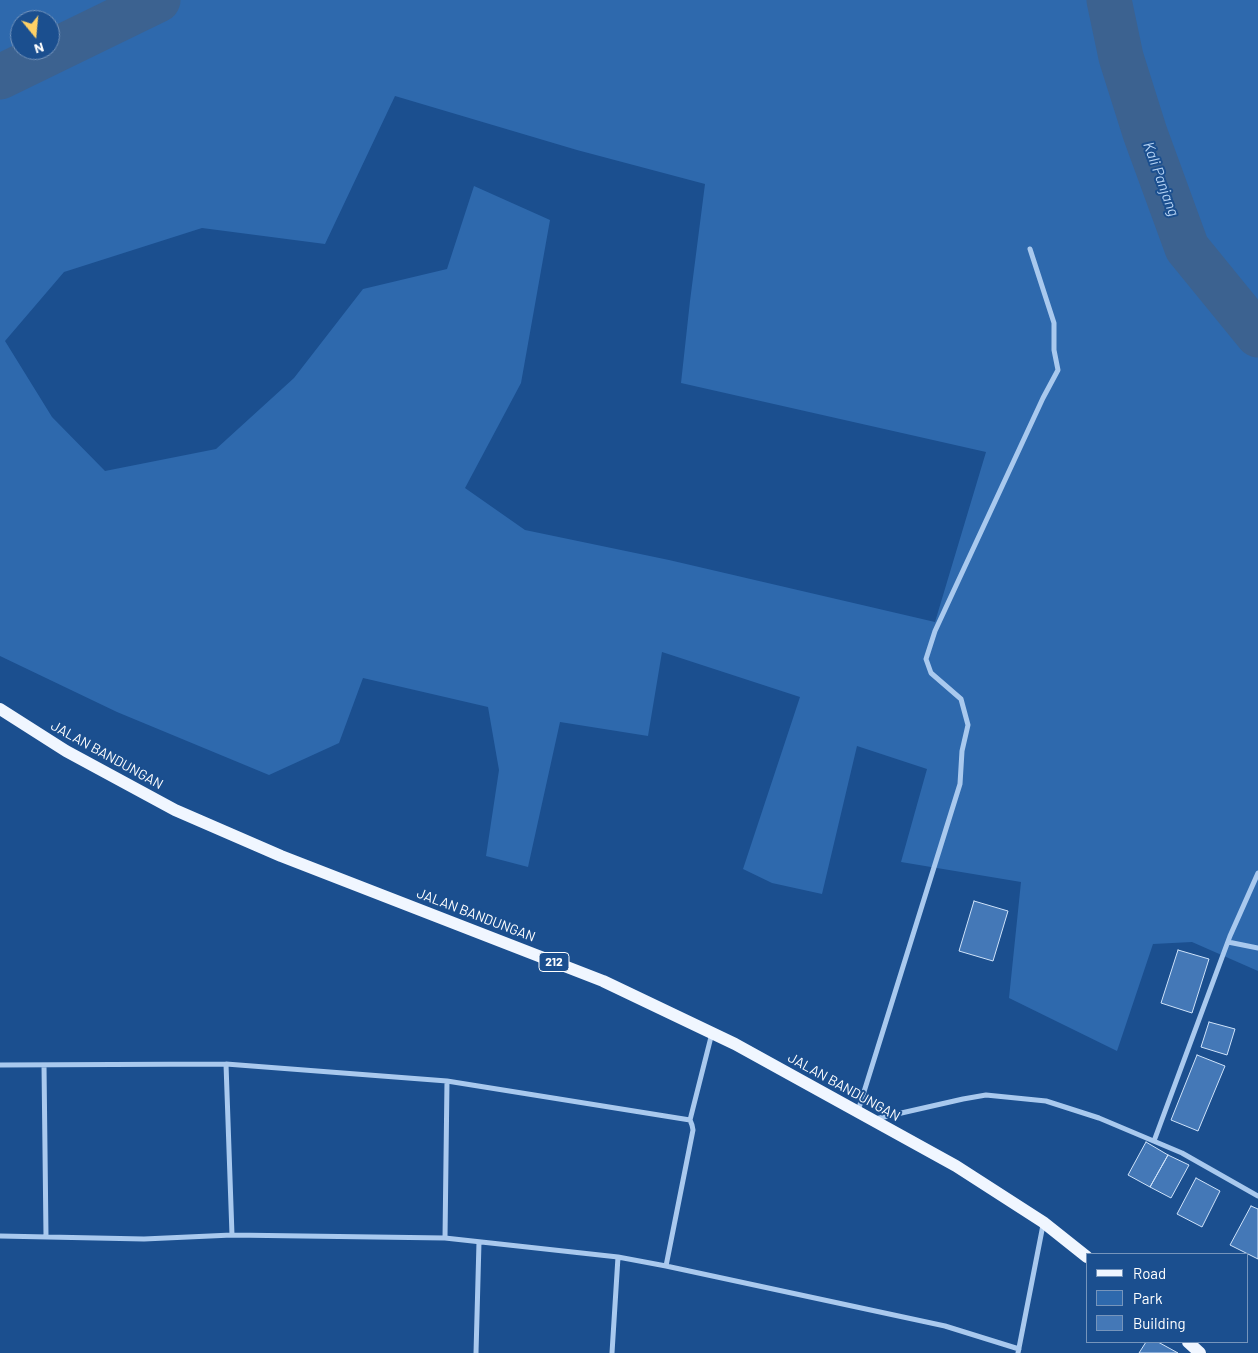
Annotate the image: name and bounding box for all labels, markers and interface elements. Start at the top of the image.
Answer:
north arrow [10,10,60,60]
text: N [32,39,46,58]
water label: Kali Panjang [1139,139,1183,219]
street label: JALAN BANDUNGAN [48,717,166,793]
street label: JALAN BANDUNGAN [414,885,538,945]
road number: 212 [539,952,569,972]
street label: JALAN BANDUNGAN [785,1049,903,1125]
legend [1086,1253,1248,1343]
text: Road [1133,1264,1166,1282]
text: Park [1133,1289,1162,1307]
text: Building [1133,1314,1186,1332]

